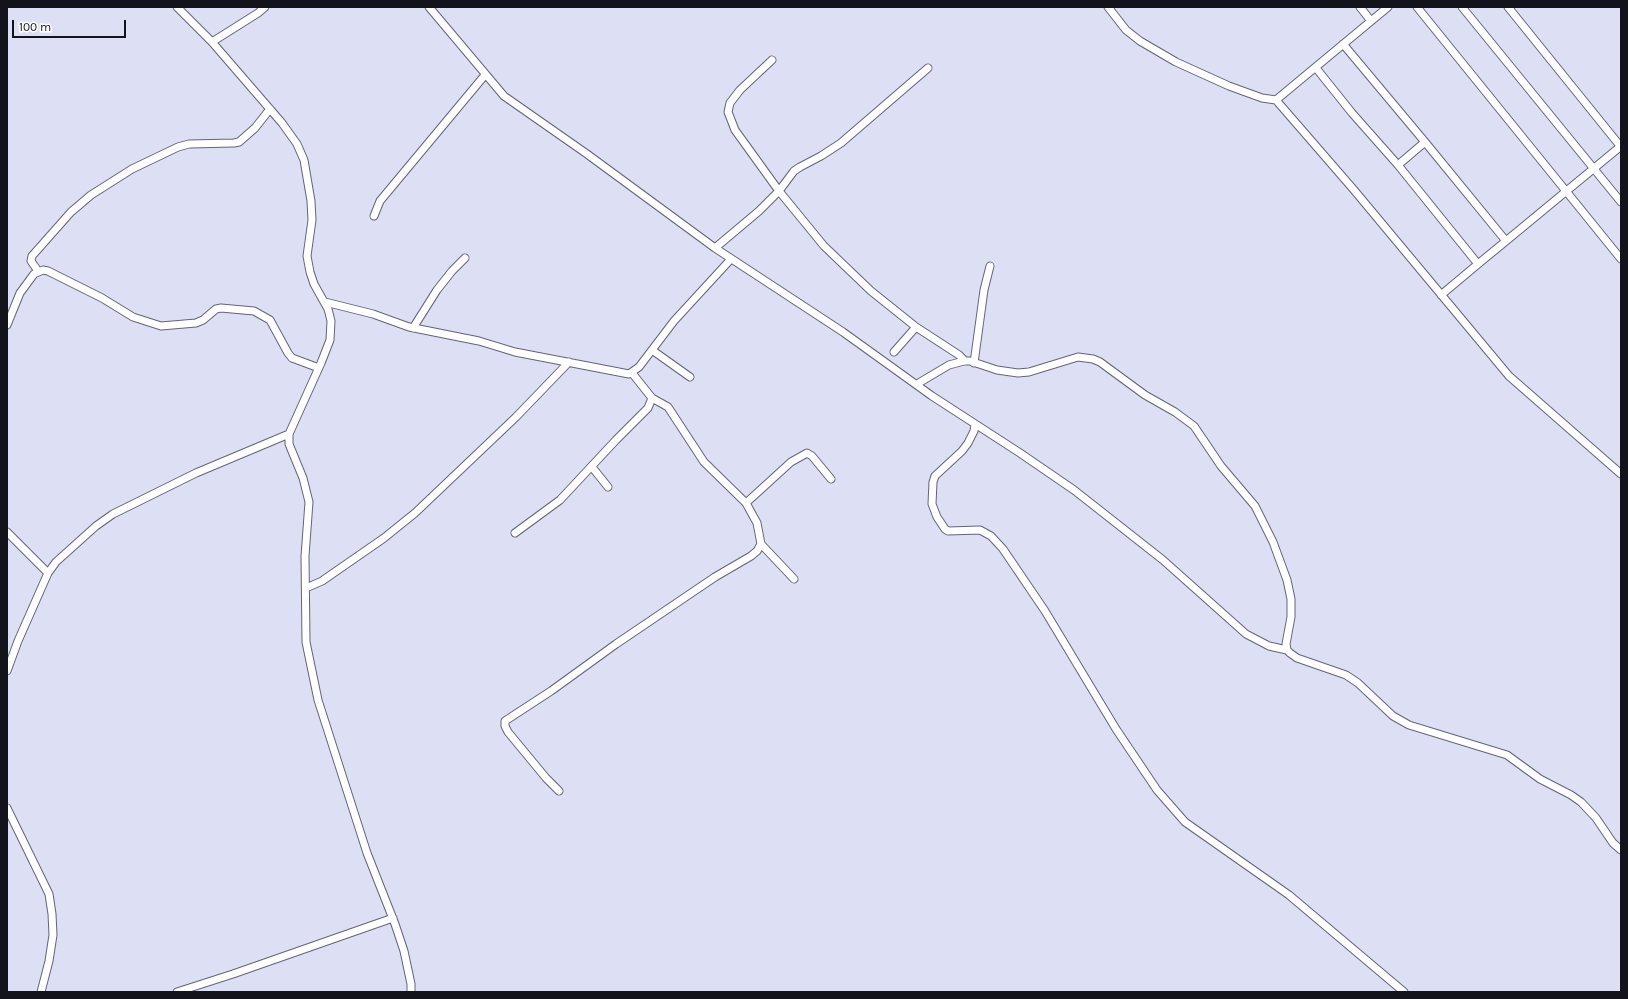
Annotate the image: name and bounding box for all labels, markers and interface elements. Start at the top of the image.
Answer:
scale bar [14,12,128,38]
text: 100 m [19,20,51,34]

